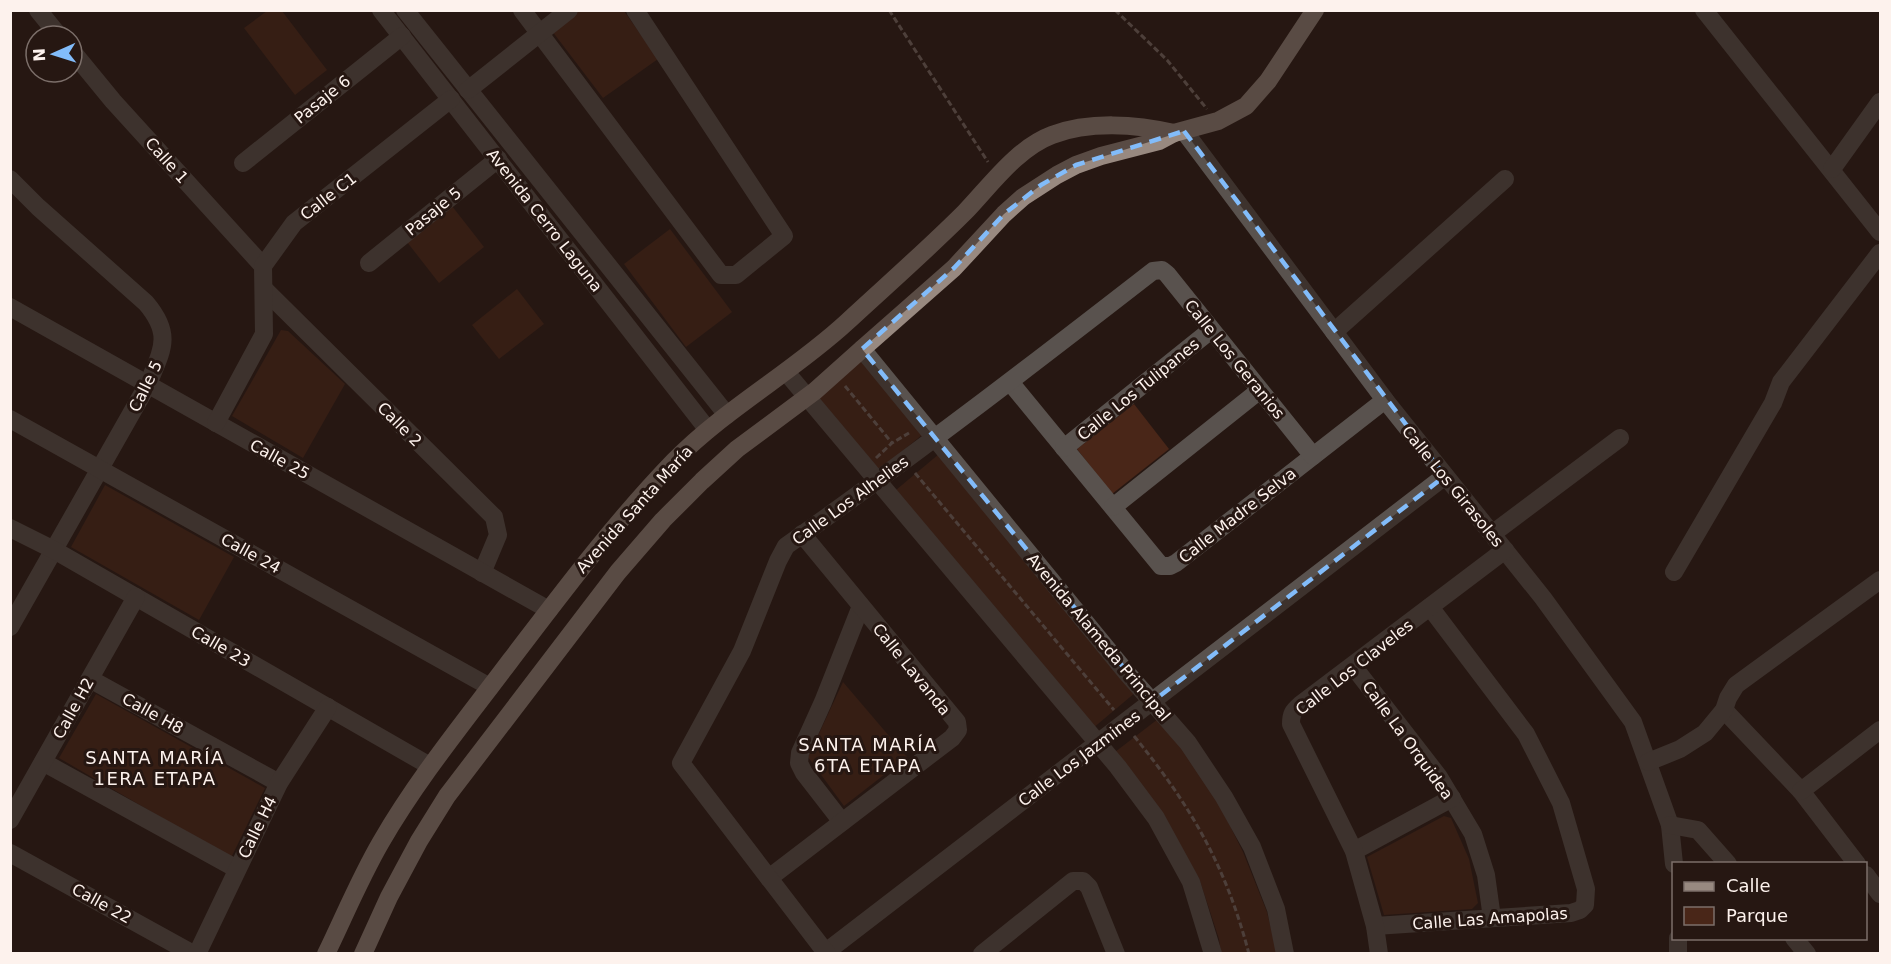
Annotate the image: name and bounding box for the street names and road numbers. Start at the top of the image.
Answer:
street label: Pasaje 6 [291,71,354,128]
street label: Calle 1 [141,134,192,187]
street label: Avenida Cerro Laguna [483,145,606,296]
street label: Calle C1 [296,169,360,224]
street label: Pasaje 5 [402,183,465,240]
street label: Calle Los Geranios [1181,296,1289,423]
street label: Calle Los Tulipanes [1074,334,1203,444]
street label: Calle 5 [125,357,166,415]
street label: Calle 2 [373,398,426,451]
street label: Calle Los Girasoles [1398,422,1507,551]
street label: Calle 25 [247,435,313,484]
street label: Avenida Santa María [572,442,697,577]
street label: Calle Los Alhelies [788,452,912,549]
street label: Calle Madre Selva [1175,464,1300,567]
street label: Calle 24 [218,529,284,578]
street label: Avenida Alameda Principal [1023,550,1174,725]
street label: Calle Los Claveles [1292,616,1417,719]
street label: Calle Lavanda [869,619,955,719]
street label: Calle 23 [188,622,254,671]
street label: Calle H2 [49,674,98,742]
street label: Calle La Orquidea [1358,677,1457,803]
street label: Calle H8 [119,689,187,738]
street label: Calle Los Jazmines [1015,706,1144,810]
street label: Calle H4 [234,793,281,862]
street label: Calle 22 [69,879,135,928]
street label: Calle Las Amapolas [1412,904,1568,933]

